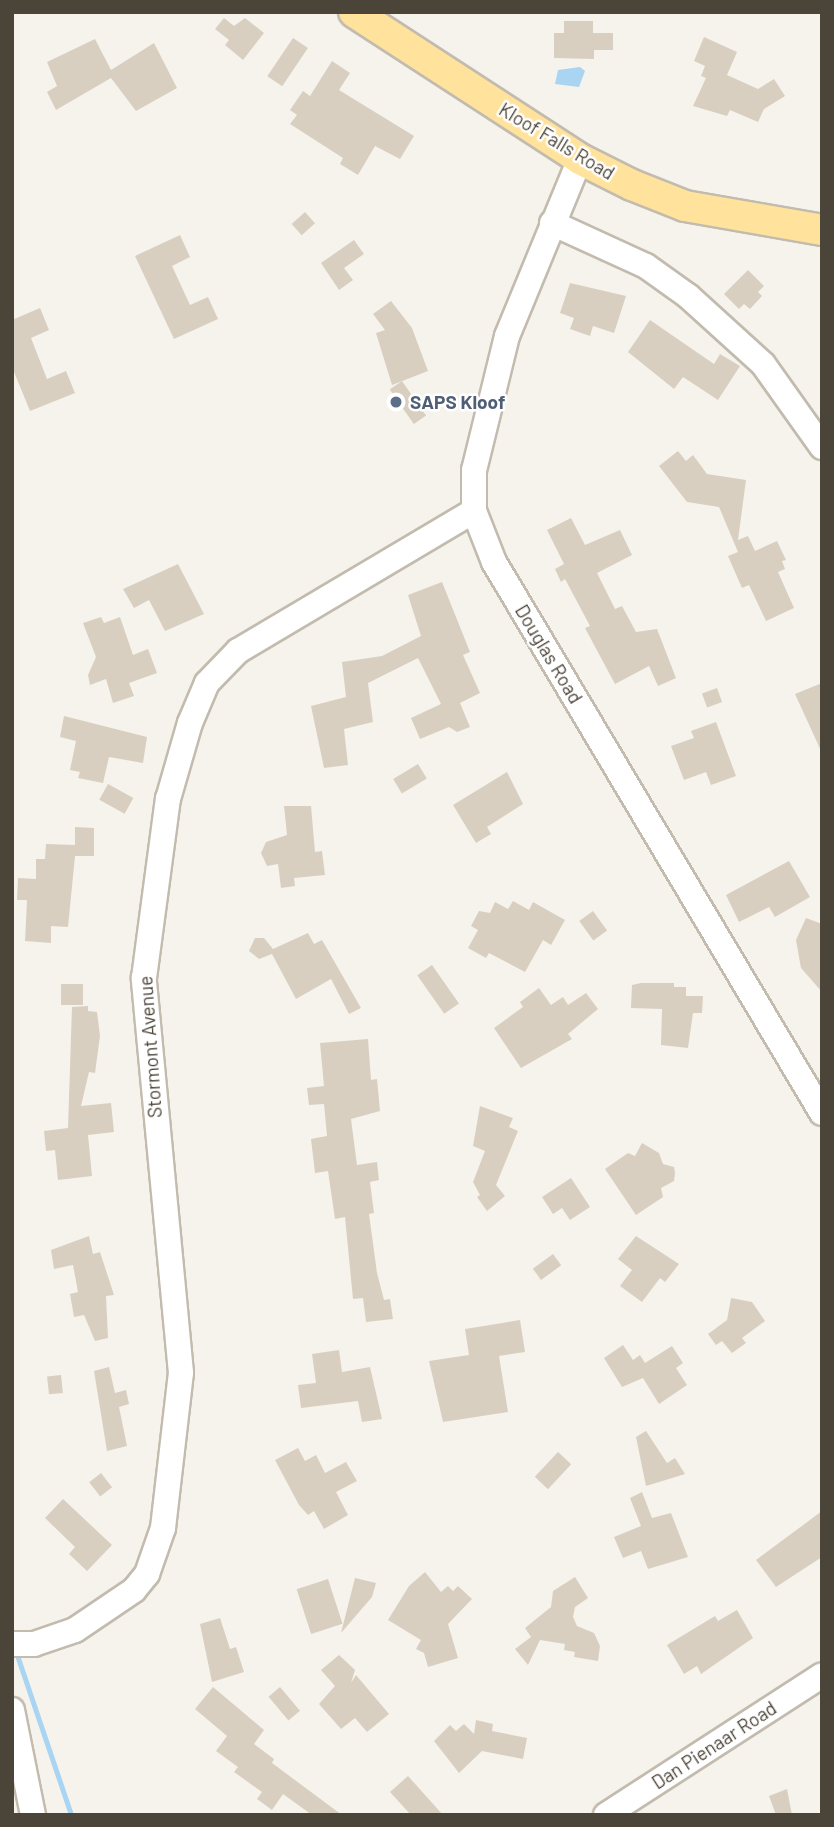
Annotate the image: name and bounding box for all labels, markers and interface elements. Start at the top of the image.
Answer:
street label: Kloof Falls Road [495,98,619,184]
place label: SAPS Kloof [410,391,505,413]
marker: SAPS Kloof [388,394,404,410]
street label: Douglas Road [511,600,587,708]
street label: Stormont Avenue [134,975,166,1119]
street label: Dan Pienaar Road [647,1696,781,1794]

